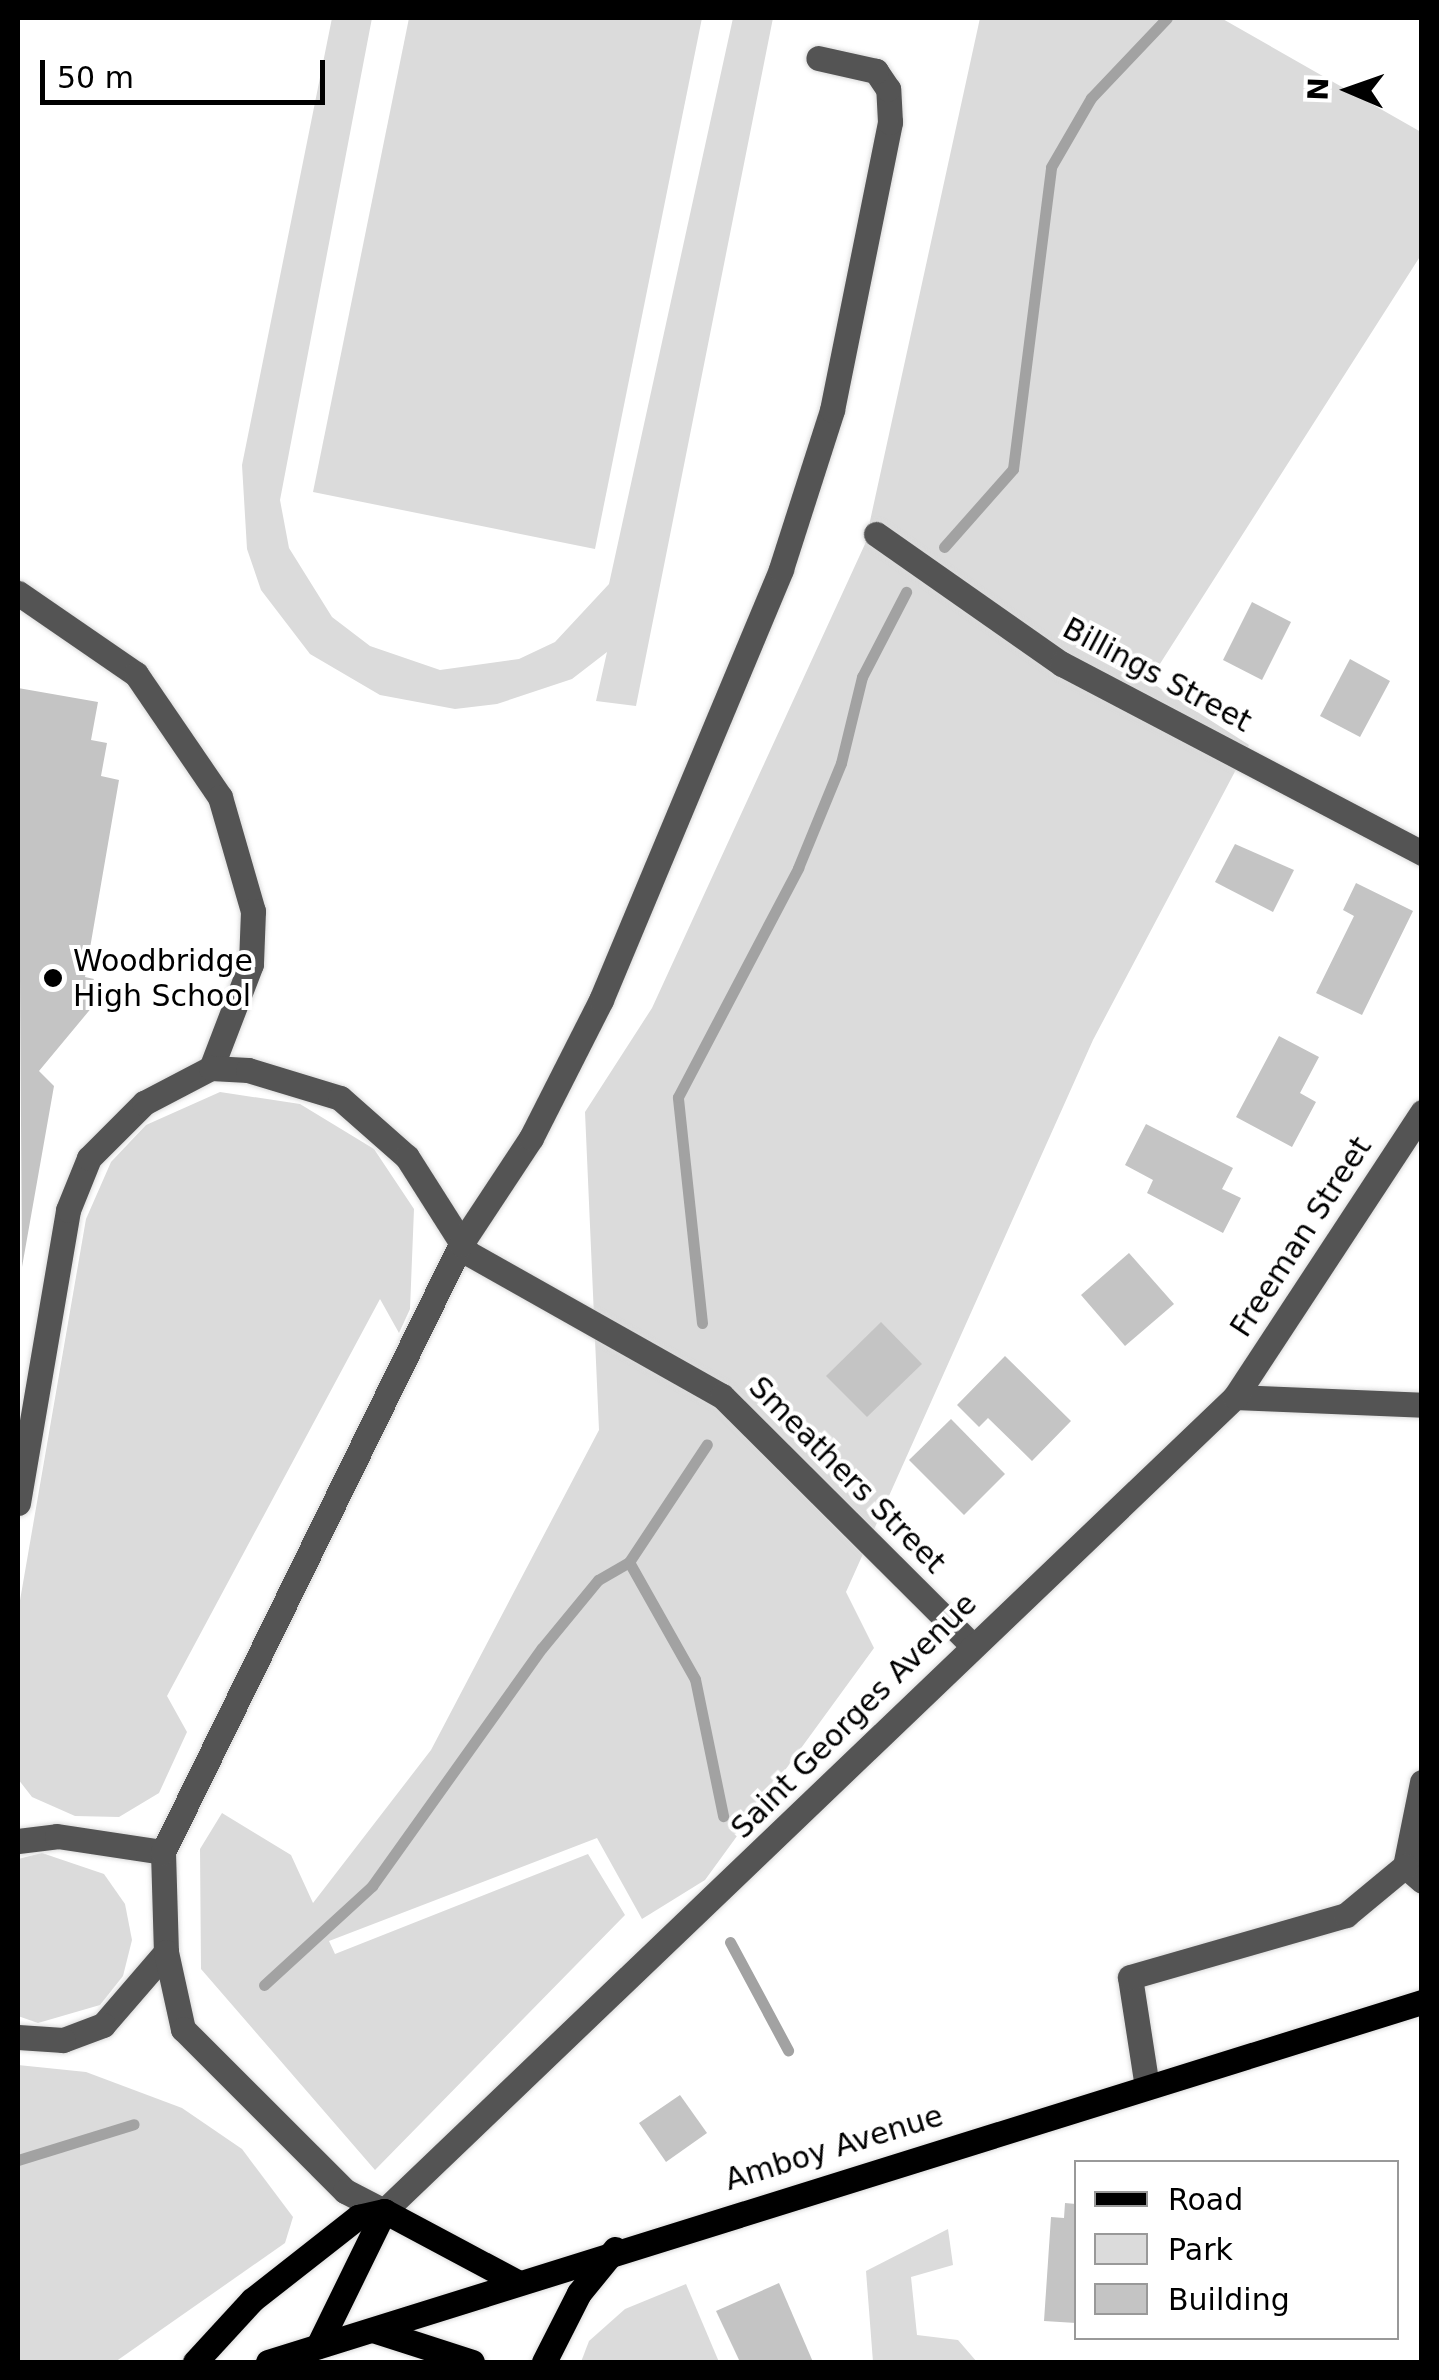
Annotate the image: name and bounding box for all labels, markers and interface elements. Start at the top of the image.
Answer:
scale bar [45,40,330,102]
north arrow [1299,40,1399,140]
text: 50 m [57,60,134,95]
text: N [1302,77,1335,101]
street label: Billings Street [1057,610,1257,740]
place label: Woodbridge High School [73,943,253,1014]
marker: Woodbridge High School [42,967,64,989]
street label: Freeman Street [1223,1130,1379,1344]
street label: Smeathers Street [741,1369,953,1581]
street label: Saint Georges Avenue [724,1586,984,1846]
street label: Amboy Avenue [721,2098,947,2198]
legend [1074,2160,1399,2340]
text: Road [1168,2182,1243,2217]
text: Park [1168,2232,1233,2267]
text: Building [1168,2282,1290,2317]

